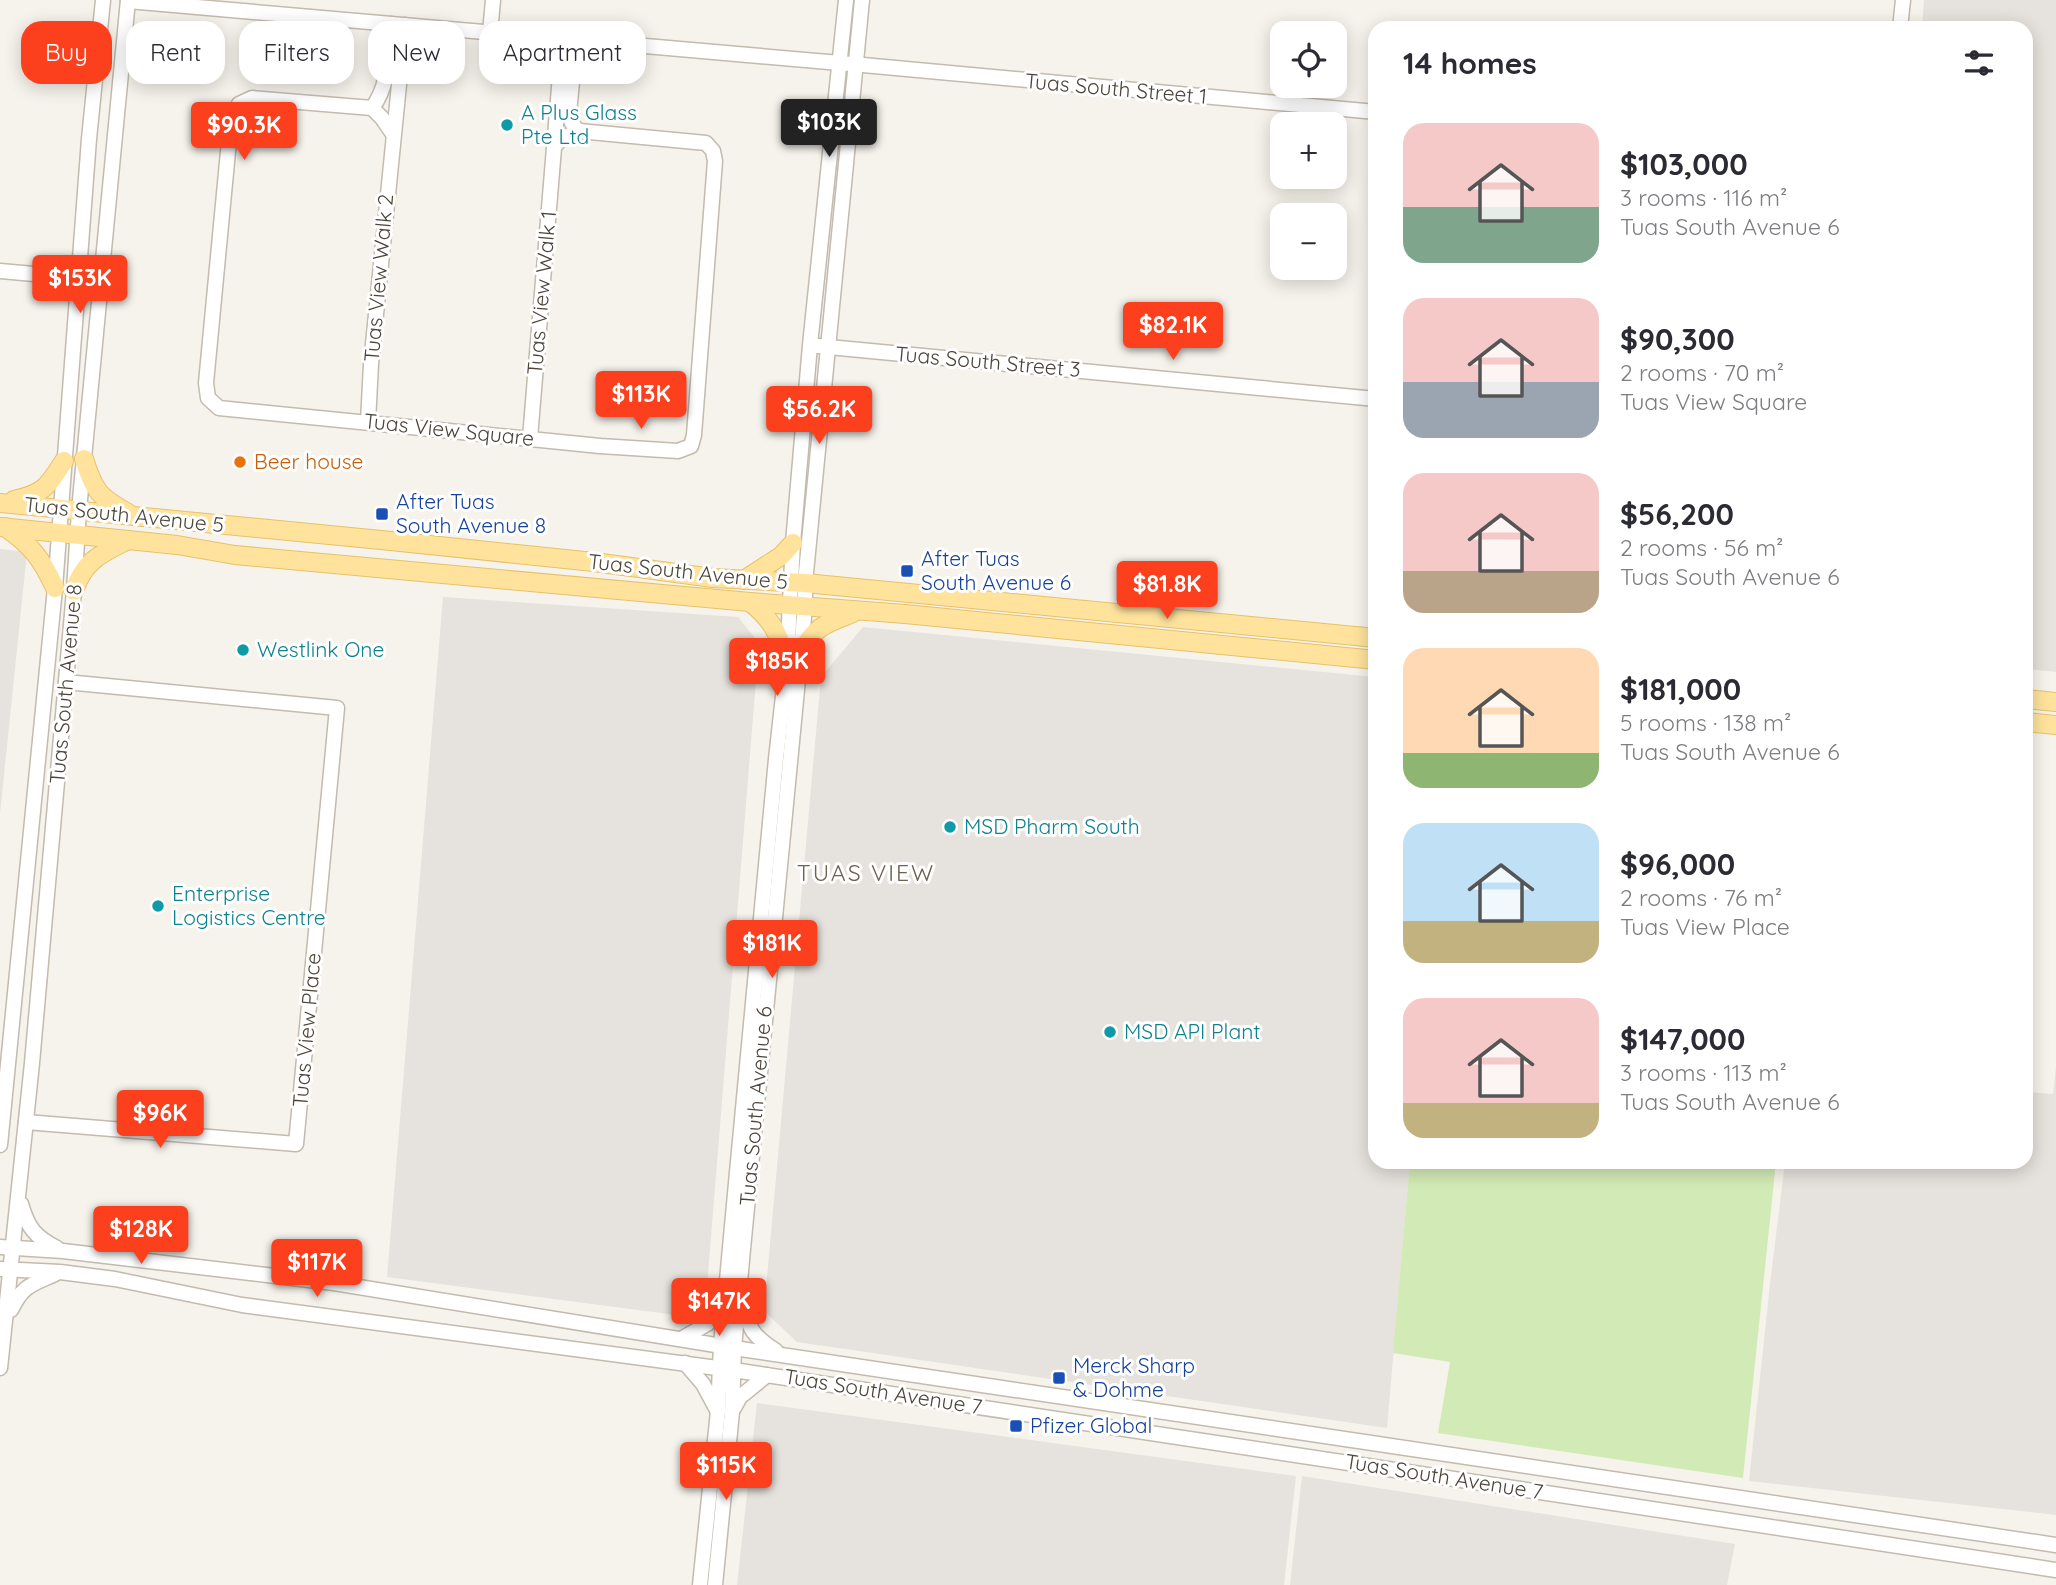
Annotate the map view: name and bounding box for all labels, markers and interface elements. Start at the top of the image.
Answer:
chip: Buy [21,21,112,84]
chip: Rent [126,21,225,84]
chip: Filters [239,21,354,84]
chip: New [368,21,465,84]
chip: Apartment [479,21,646,84]
map controls [1270,21,1347,280]
button: locate [1270,21,1347,98]
text: 14 homes [1403,44,1537,82]
icon: filters [1960,44,1998,82]
street label: Tuas South Street 1 [1024,67,1208,109]
place label: A Plus Glass Pte Ltd [521,99,637,149]
pin: $103K [780,100,878,159]
pin: $90.3K [187,102,301,162]
text: $103K [797,107,861,136]
text: $90.3K [207,110,281,139]
button: + [1270,112,1347,189]
marker: A Plus Glass Pte Ltd [499,117,515,133]
text: $103,000 [1620,145,1748,183]
icon: home [1459,151,1543,235]
text: 3 rooms · 116 m² [1620,183,1787,212]
street label: Tuas View Walk 2 [358,193,398,363]
button: − [1270,203,1347,280]
street label: Tuas View Walk 1 [521,210,561,376]
text: Tuas South Avenue 6 [1620,212,1840,241]
pin: $153K [31,256,129,315]
text: $153K [48,263,112,292]
pin: $82.1K [1116,302,1230,362]
text: $82.1K [1139,310,1207,339]
text: $90,300 [1620,320,1735,358]
icon: home [1459,326,1543,410]
street label: Tuas South Street 3 [894,340,1082,382]
text: 2 rooms · 70 m² [1620,358,1784,387]
pin: $113K [592,372,690,431]
text: $113K [611,379,671,408]
pin: $56.2K [762,386,876,446]
text: Tuas View Square [1620,387,1807,416]
text: $56.2K [782,394,856,423]
street label: Tuas View Square [363,407,535,451]
place label: Beer house [254,448,363,474]
marker: Beer house [232,454,248,470]
place label: After Tuas South Avenue 8 [396,488,546,538]
street label: Tuas South Avenue 5 [23,491,225,537]
text: $56,200 [1620,495,1734,533]
icon: home [1459,501,1543,585]
marker: After Tuas South Avenue 8 [374,506,390,522]
text: 2 rooms · 56 m² [1620,533,1783,562]
place label: After Tuas South Avenue 6 [921,545,1071,595]
street label: Tuas South Avenue 5 [587,548,789,594]
pin: $81.8K [1110,562,1224,621]
text: Tuas South Avenue 6 [1620,562,1840,591]
marker: After Tuas South Avenue 6 [899,563,915,579]
text: $81.8K [1133,569,1201,598]
street label: Tuas South Avenue 8 [43,583,87,785]
place label: Westlink One [257,636,384,662]
pin: $185K [728,638,826,698]
marker: Westlink One [235,642,251,658]
text: $185K [745,646,809,675]
text: $181,000 [1620,670,1741,708]
icon: home [1459,676,1543,760]
text: 5 rooms · 138 m² [1620,708,1791,737]
text: Tuas South Avenue 6 [1620,737,1840,766]
place label: MSD Pharm South [964,813,1140,839]
marker: MSD Pharm South [942,819,958,835]
text: $96,000 [1620,845,1735,883]
icon: home [1459,851,1543,935]
district label: TUAS VIEW [797,858,935,887]
place label: Enterprise Logistics Centre [172,880,326,930]
text: 2 rooms · 76 m² [1620,883,1782,912]
marker: Enterprise Logistics Centre [150,898,166,914]
text: Tuas View Place [1620,912,1790,941]
pin: $181K [723,920,821,980]
text: $181K [742,928,802,957]
street label: Tuas View Place [286,952,326,1108]
street label: Tuas South Avenue 6 [733,1005,777,1207]
place label: MSD API Plant [1124,1018,1260,1044]
text: $147,000 [1620,1020,1745,1058]
marker: MSD API Plant [1102,1024,1118,1040]
icon: home [1459,1026,1543,1110]
text: 3 rooms · 113 m² [1620,1058,1787,1087]
text: Tuas South Avenue 6 [1620,1087,1840,1116]
pin: $96K [119,1090,201,1150]
text: $96K [133,1098,187,1127]
pin: $128K [92,1206,190,1266]
text: $128K [109,1214,173,1243]
pin: $117K [268,1240,366,1299]
text: $117K [287,1247,347,1276]
pin: $147K [670,1278,768,1338]
text: $147K [687,1286,751,1315]
place label: Merck Sharp & Dohme [1073,1352,1195,1402]
street label: Tuas South Avenue 7 [782,1363,984,1420]
marker: Merck Sharp & Dohme [1051,1370,1067,1386]
place label: Pfizer Global [1030,1412,1152,1438]
marker: Pfizer Global [1008,1418,1024,1434]
pin: $115K [677,1442,775,1502]
street label: Tuas South Avenue 7 [1343,1448,1545,1505]
text: $115K [696,1450,756,1479]

